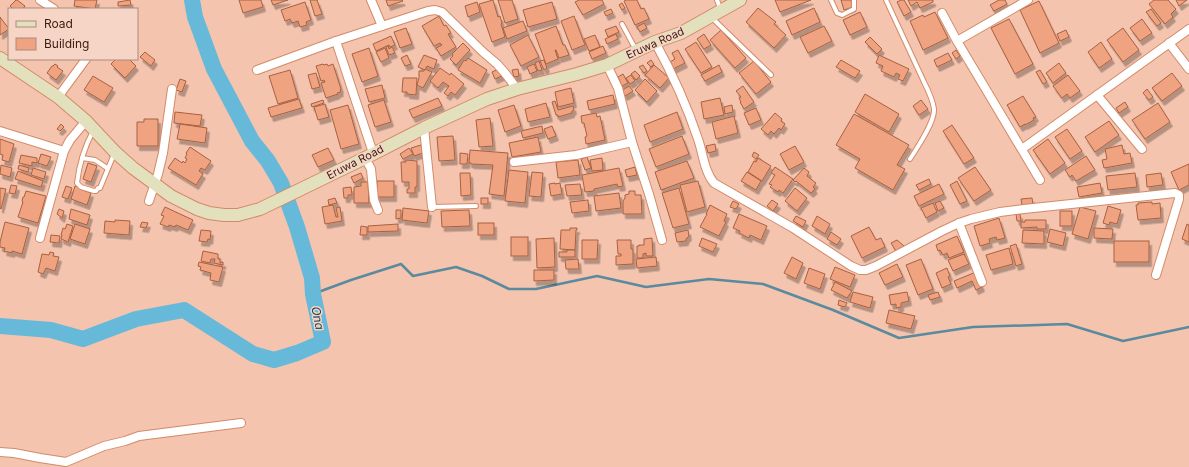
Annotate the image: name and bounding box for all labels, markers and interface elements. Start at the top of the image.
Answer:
legend [8,8,138,60]
text: Road [44,16,73,31]
street label: Eruwa Road [624,24,686,62]
text: Building [44,36,89,51]
street label: Eruwa Road [324,142,386,182]
water label: Ona [308,305,328,331]

